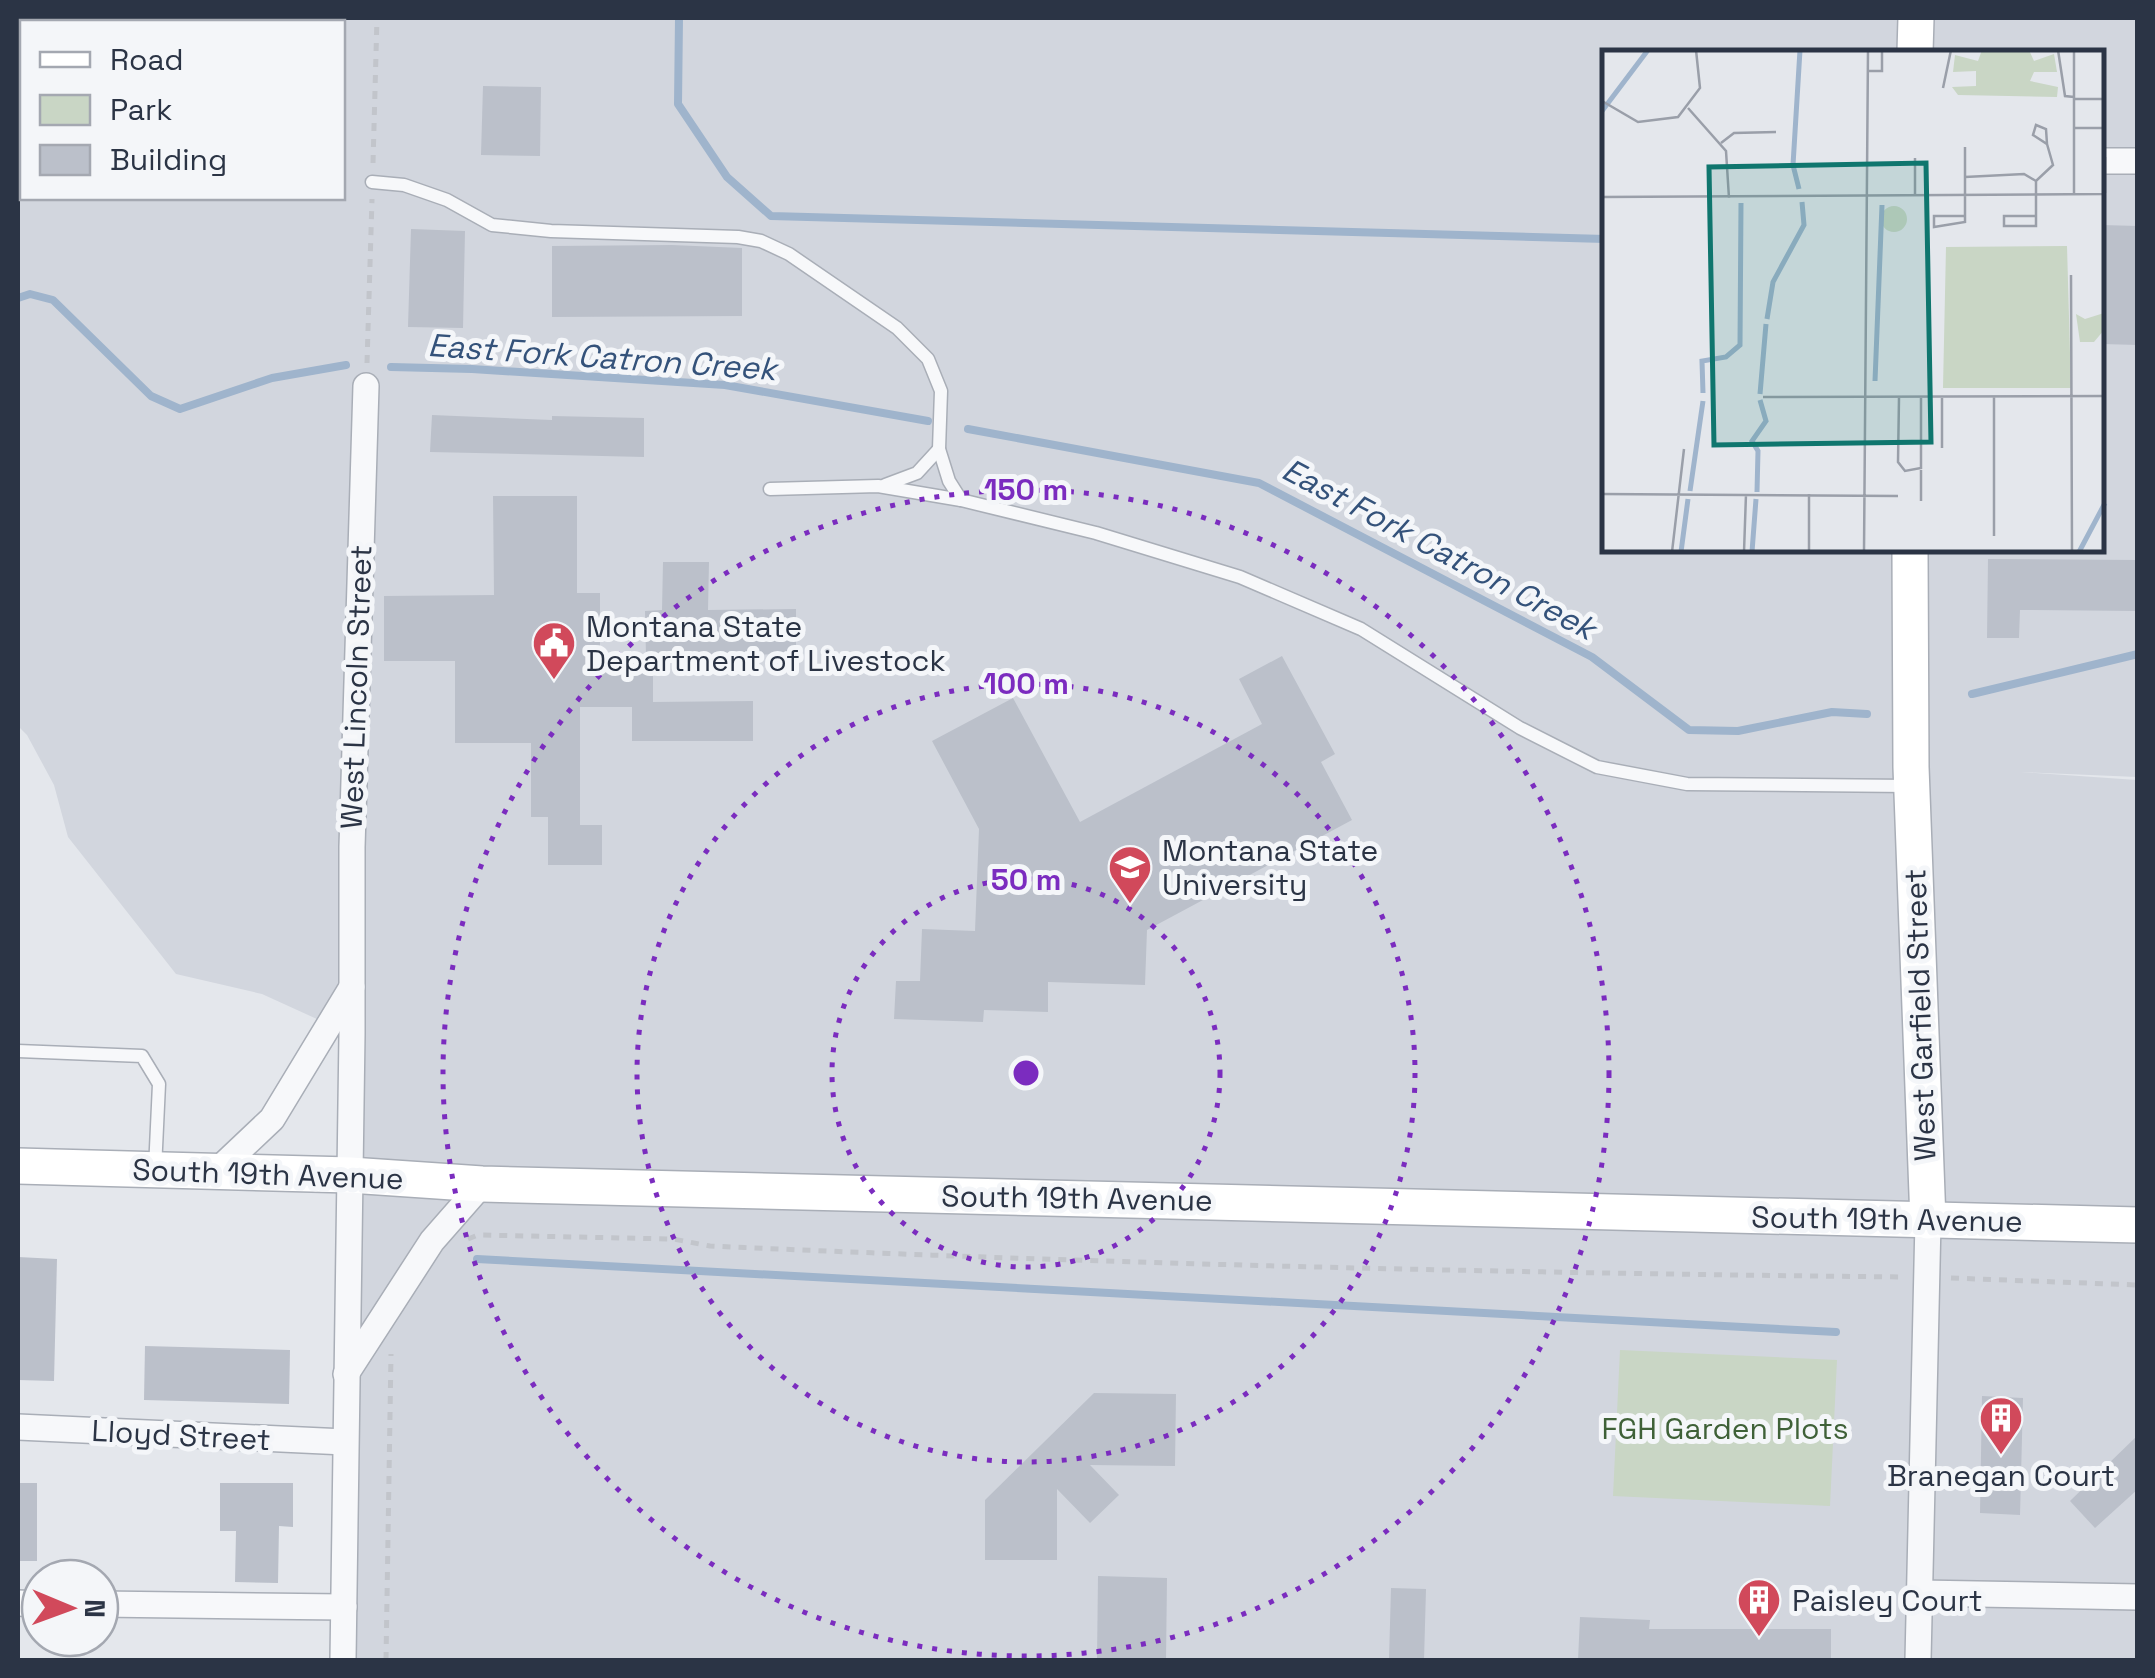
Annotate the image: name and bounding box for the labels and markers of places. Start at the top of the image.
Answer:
place label: Montana State Department of Livestock [586,607,946,680]
public building icon: Montana State Department of Livestock [531,620,577,681]
place label: Montana State University [1162,831,1378,904]
school or university icon: Montana State University [1107,844,1153,905]
centre of rings [1008,1055,1044,1091]
building icon: Branegan Court [1978,1395,2024,1456]
place label: Branegan Court [1887,1456,2115,1495]
building icon: Paisley Court [1736,1577,1782,1638]
place label: Paisley Court [1792,1581,1983,1620]

